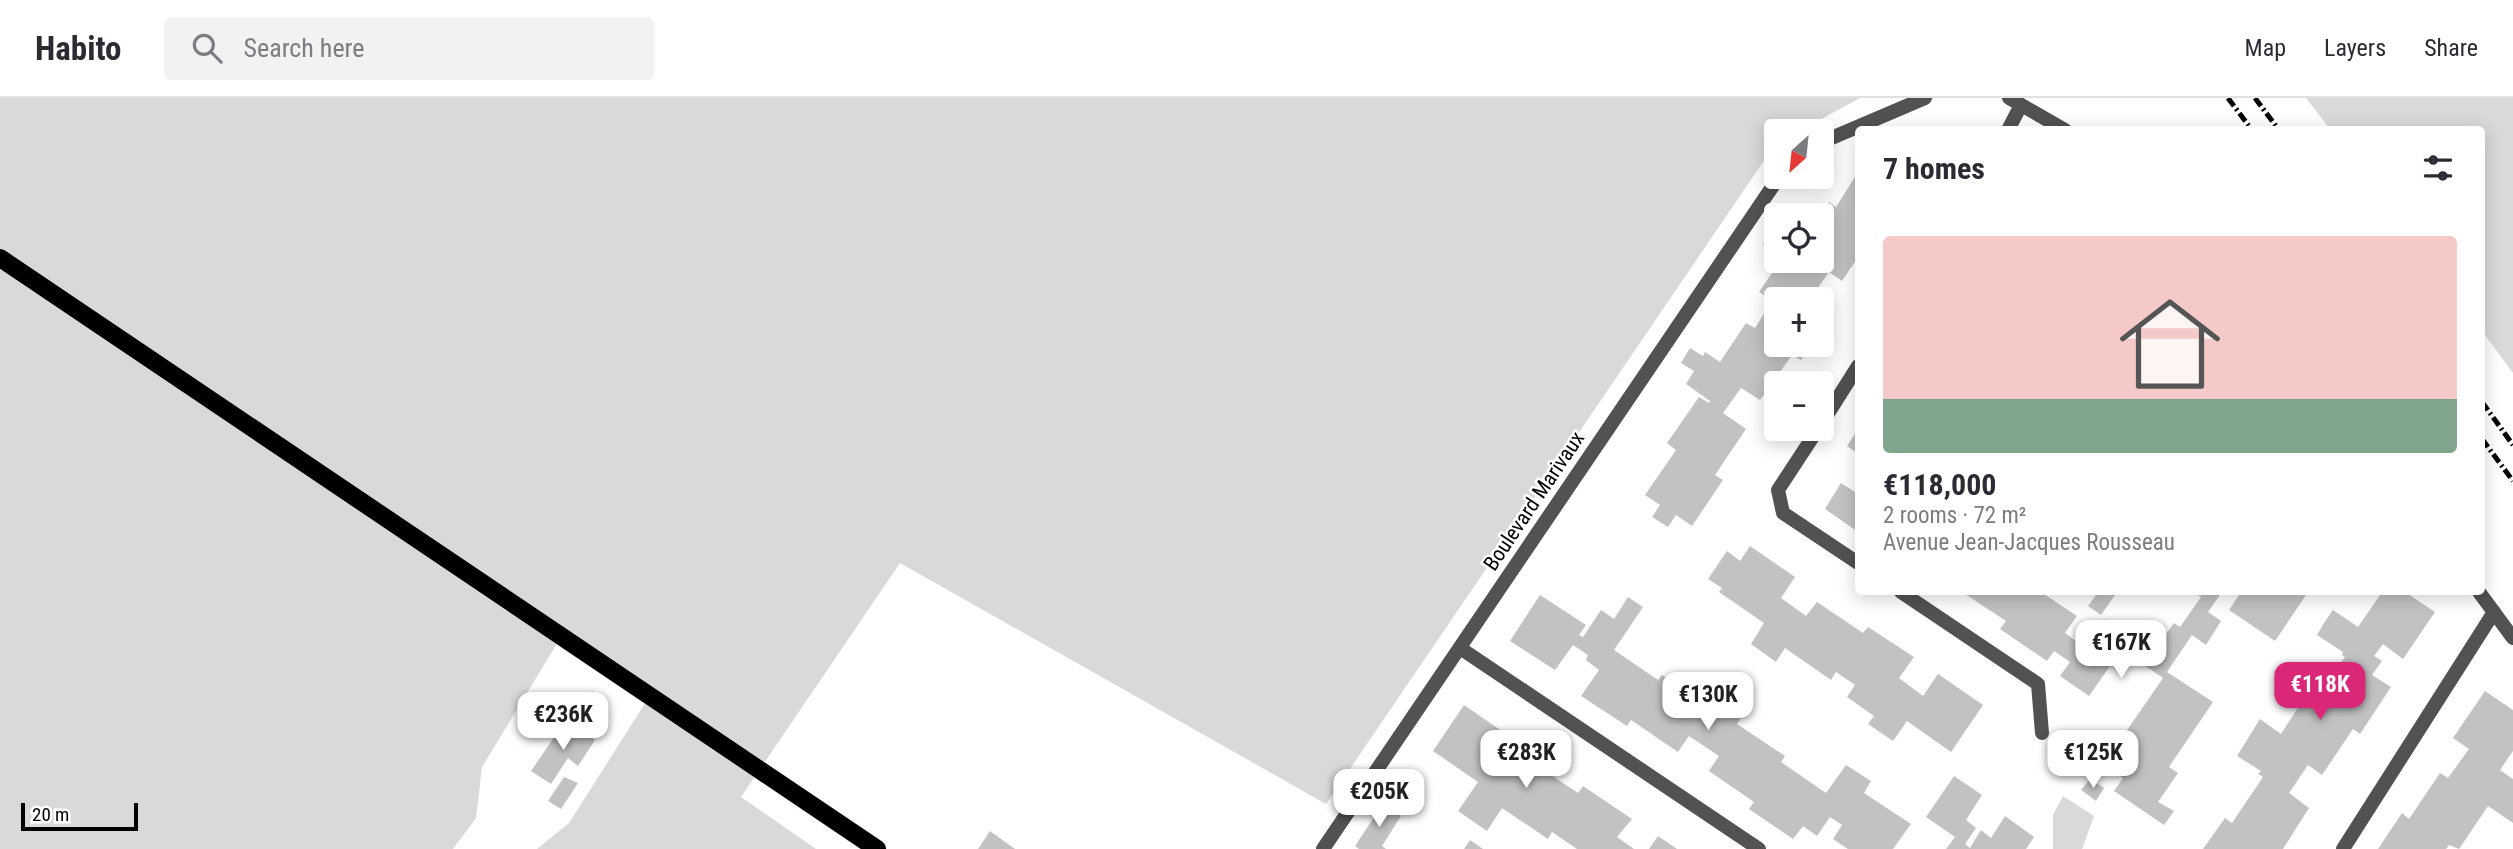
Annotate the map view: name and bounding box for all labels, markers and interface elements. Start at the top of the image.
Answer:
search box [164,17,654,80]
text: Habito [35,29,122,68]
icon: search [188,29,226,67]
text: Search here [244,33,364,63]
text: Map [2245,34,2286,62]
text: Layers [2324,34,2386,62]
text: Share [2424,34,2478,62]
north arrow [1764,119,1834,189]
map controls [1764,119,1834,441]
icon: filters [2419,149,2457,187]
text: 7 homes [1883,151,1985,186]
button: locate [1764,203,1834,273]
icon: home [2107,281,2233,407]
button: + [1764,287,1834,357]
button: − [1764,371,1834,441]
street label: Boulevard Marivaux [1479,427,1589,575]
text: €118,000 [1883,467,1996,502]
text: 2 rooms · 72 m² [1883,502,2026,529]
text: Avenue Jean-Jacques Rousseau [1883,529,2175,556]
pin: €167K [2072,620,2170,680]
text: €167K [2091,629,2151,656]
pin: €118K [2271,662,2369,722]
text: €118K [2290,671,2350,698]
pin: €130K [1659,672,1757,732]
text: €130K [1678,681,1738,708]
pin: €236K [514,692,612,752]
text: €236K [533,701,593,728]
pin: €283K [1477,730,1575,790]
pin: €125K [2044,730,2142,790]
text: €283K [1496,739,1556,766]
text: €125K [2063,739,2123,766]
pin: €205K [1330,770,1428,829]
text: €205K [1349,778,1409,805]
scale bar [21,800,138,832]
text: 20 m [32,803,69,826]

